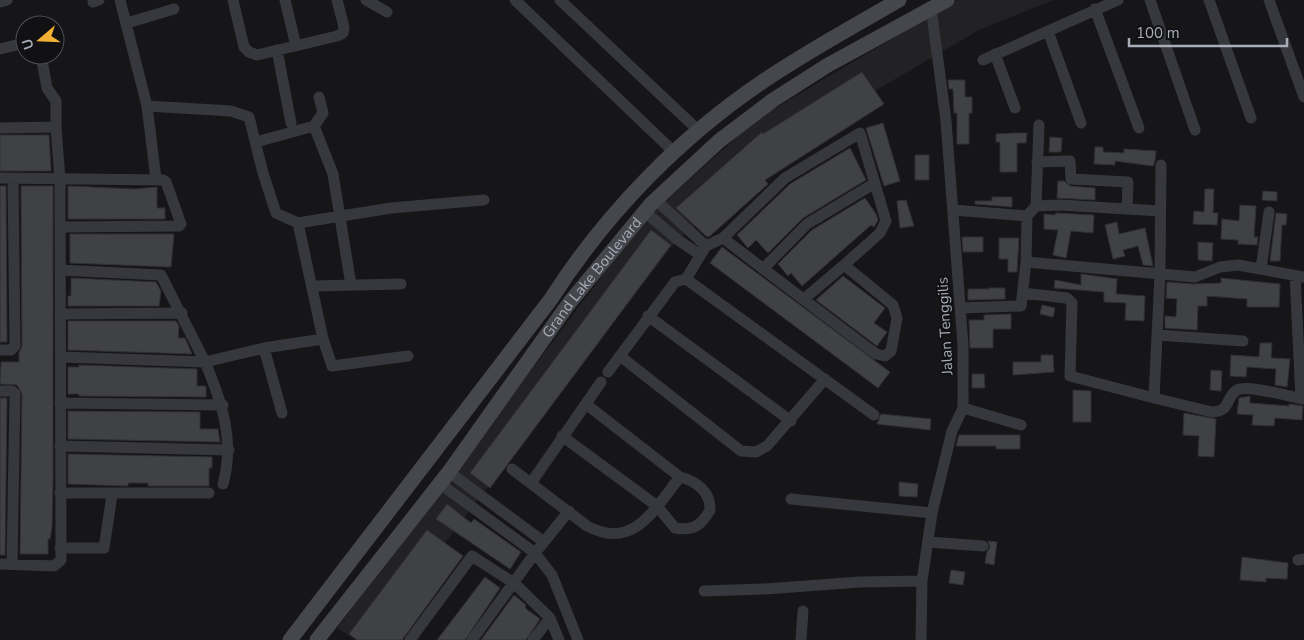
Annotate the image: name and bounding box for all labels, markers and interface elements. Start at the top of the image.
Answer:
north arrow [15,15,65,65]
scale bar [1129,15,1286,47]
text: 100 m [1136,23,1180,43]
text: U [18,36,39,52]
street label: Grand Lake Boulevard [538,213,646,342]
street label: Jalan Tenggilis [932,276,958,377]

